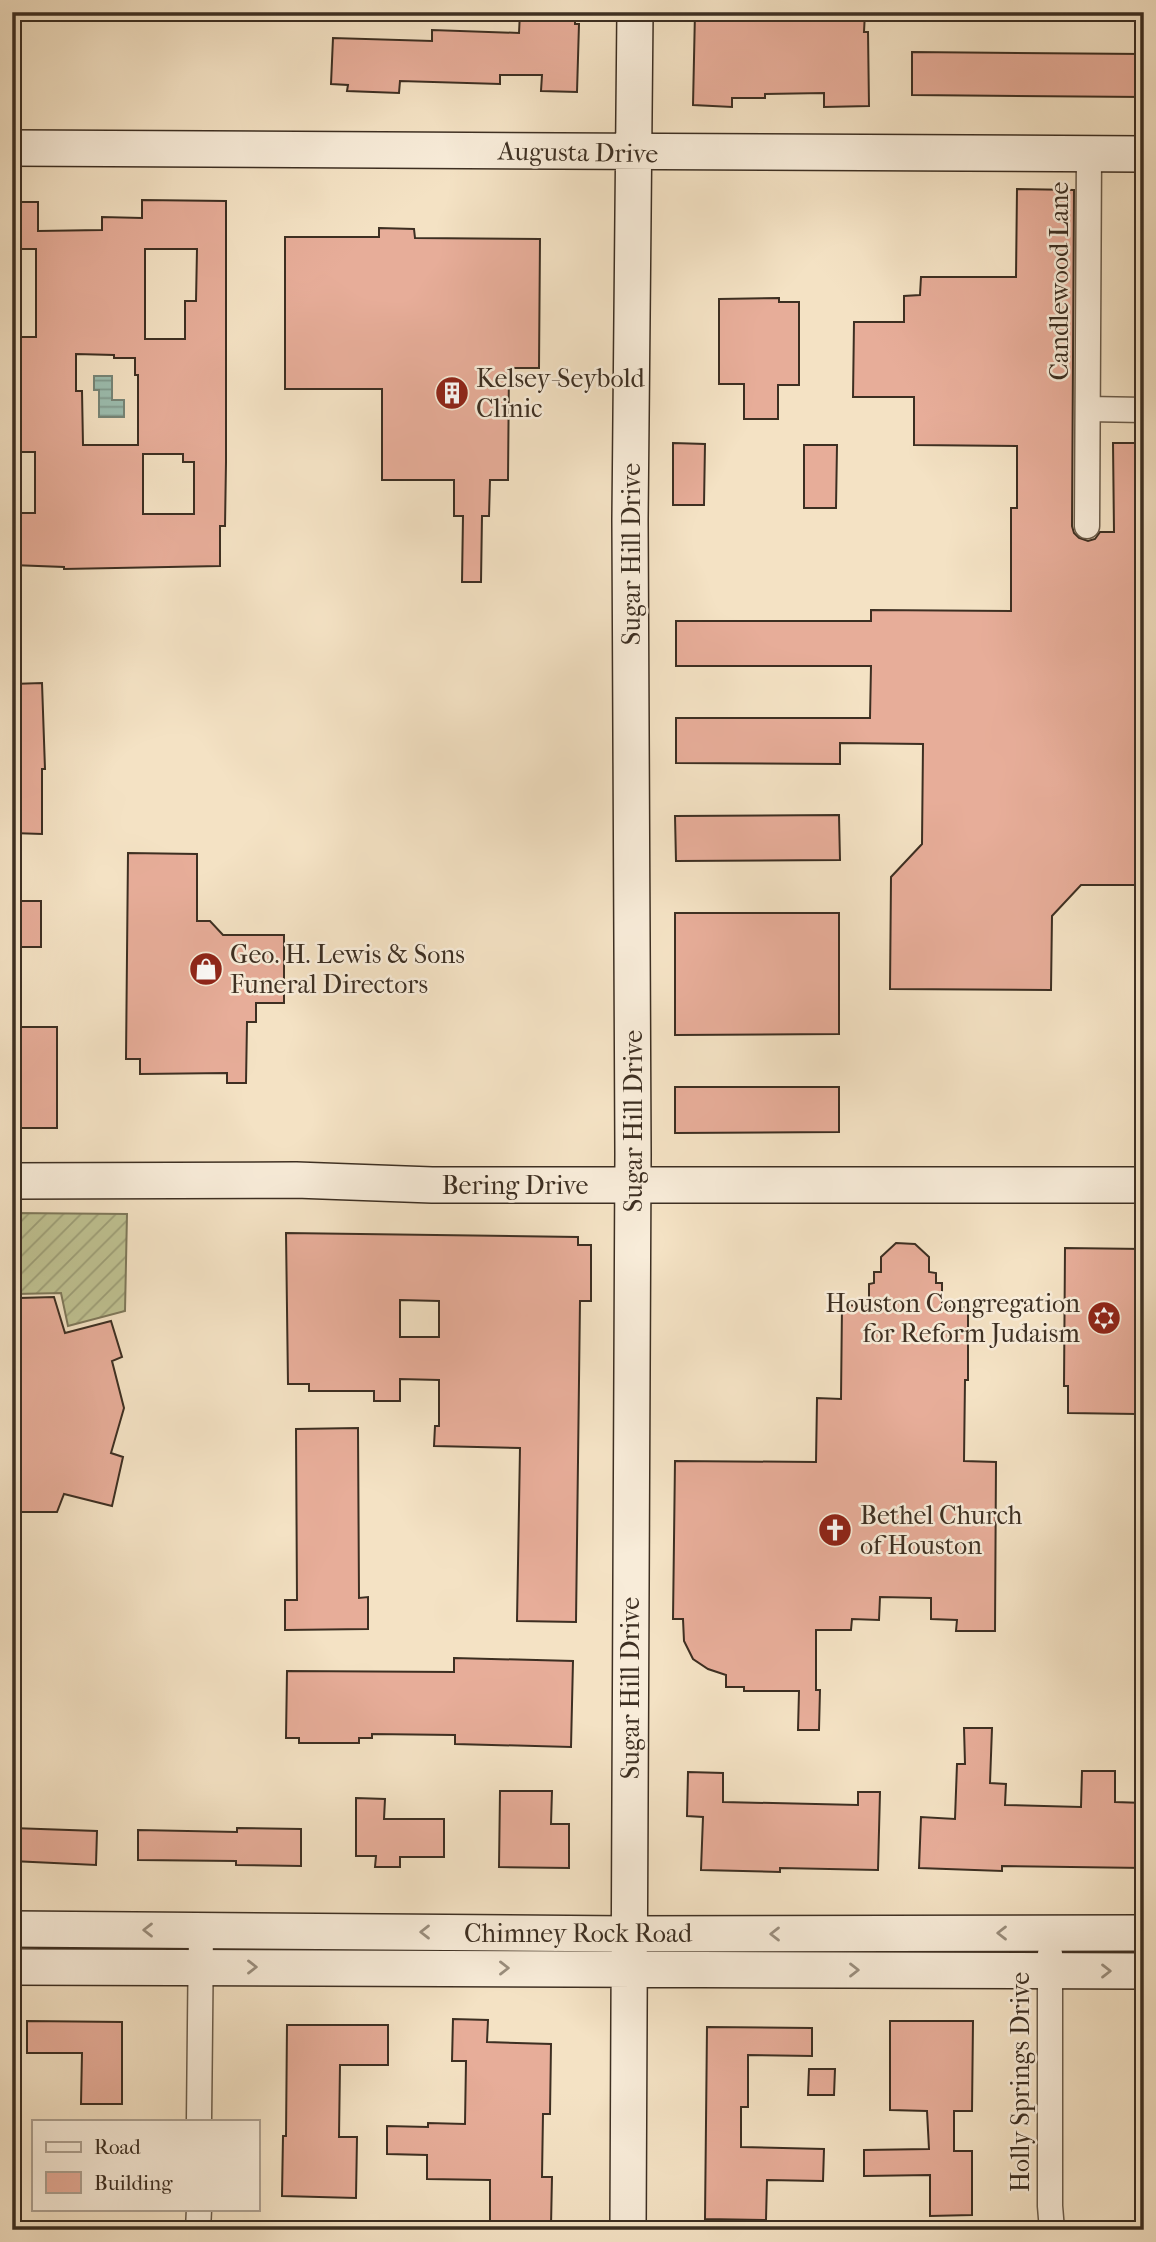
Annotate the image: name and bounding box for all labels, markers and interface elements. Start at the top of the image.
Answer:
street label: Augusta Drive [497,136,659,169]
street label: Candlewood Lane [1044,181,1075,380]
place label: Kelsey-Seybold Clinic [476,363,645,424]
building icon: Kelsey-Seybold Clinic [433,374,471,412]
street label: Sugar Hill Drive [616,463,647,645]
place label: Geo. H. Lewis & Sons Funeral Directors [230,939,465,1000]
shop icon: Geo. H. Lewis & Sons Funeral Directors [187,950,225,988]
street label: Sugar Hill Drive [618,1030,649,1212]
street label: Bering Drive [442,1170,588,1201]
place label: Houston Congregation for Reform Judaism [825,1288,1080,1349]
synagogue icon: Houston Congregation for Reform Judaism [1085,1299,1123,1337]
place label: Bethel Church of Houston [860,1500,1023,1561]
church icon: Bethel Church of Houston [816,1511,854,1549]
street label: Sugar Hill Drive [615,1597,646,1779]
street label: Chimney Rock Road [464,1918,693,1949]
one-way arrow [142,1922,153,1938]
one-way arrow [419,1924,429,1940]
one-way arrow [996,1925,1007,1941]
one-way arrow [769,1926,779,1942]
one-way arrow [247,1959,258,1975]
one-way arrow [499,1960,510,1976]
one-way arrow [849,1962,860,1978]
one-way arrow [1101,1963,1112,1979]
street label: Holly Springs Drive [1005,1972,1036,2192]
legend [32,2120,259,2210]
text: Road [94,2135,141,2159]
text: Building [94,2171,173,2195]

